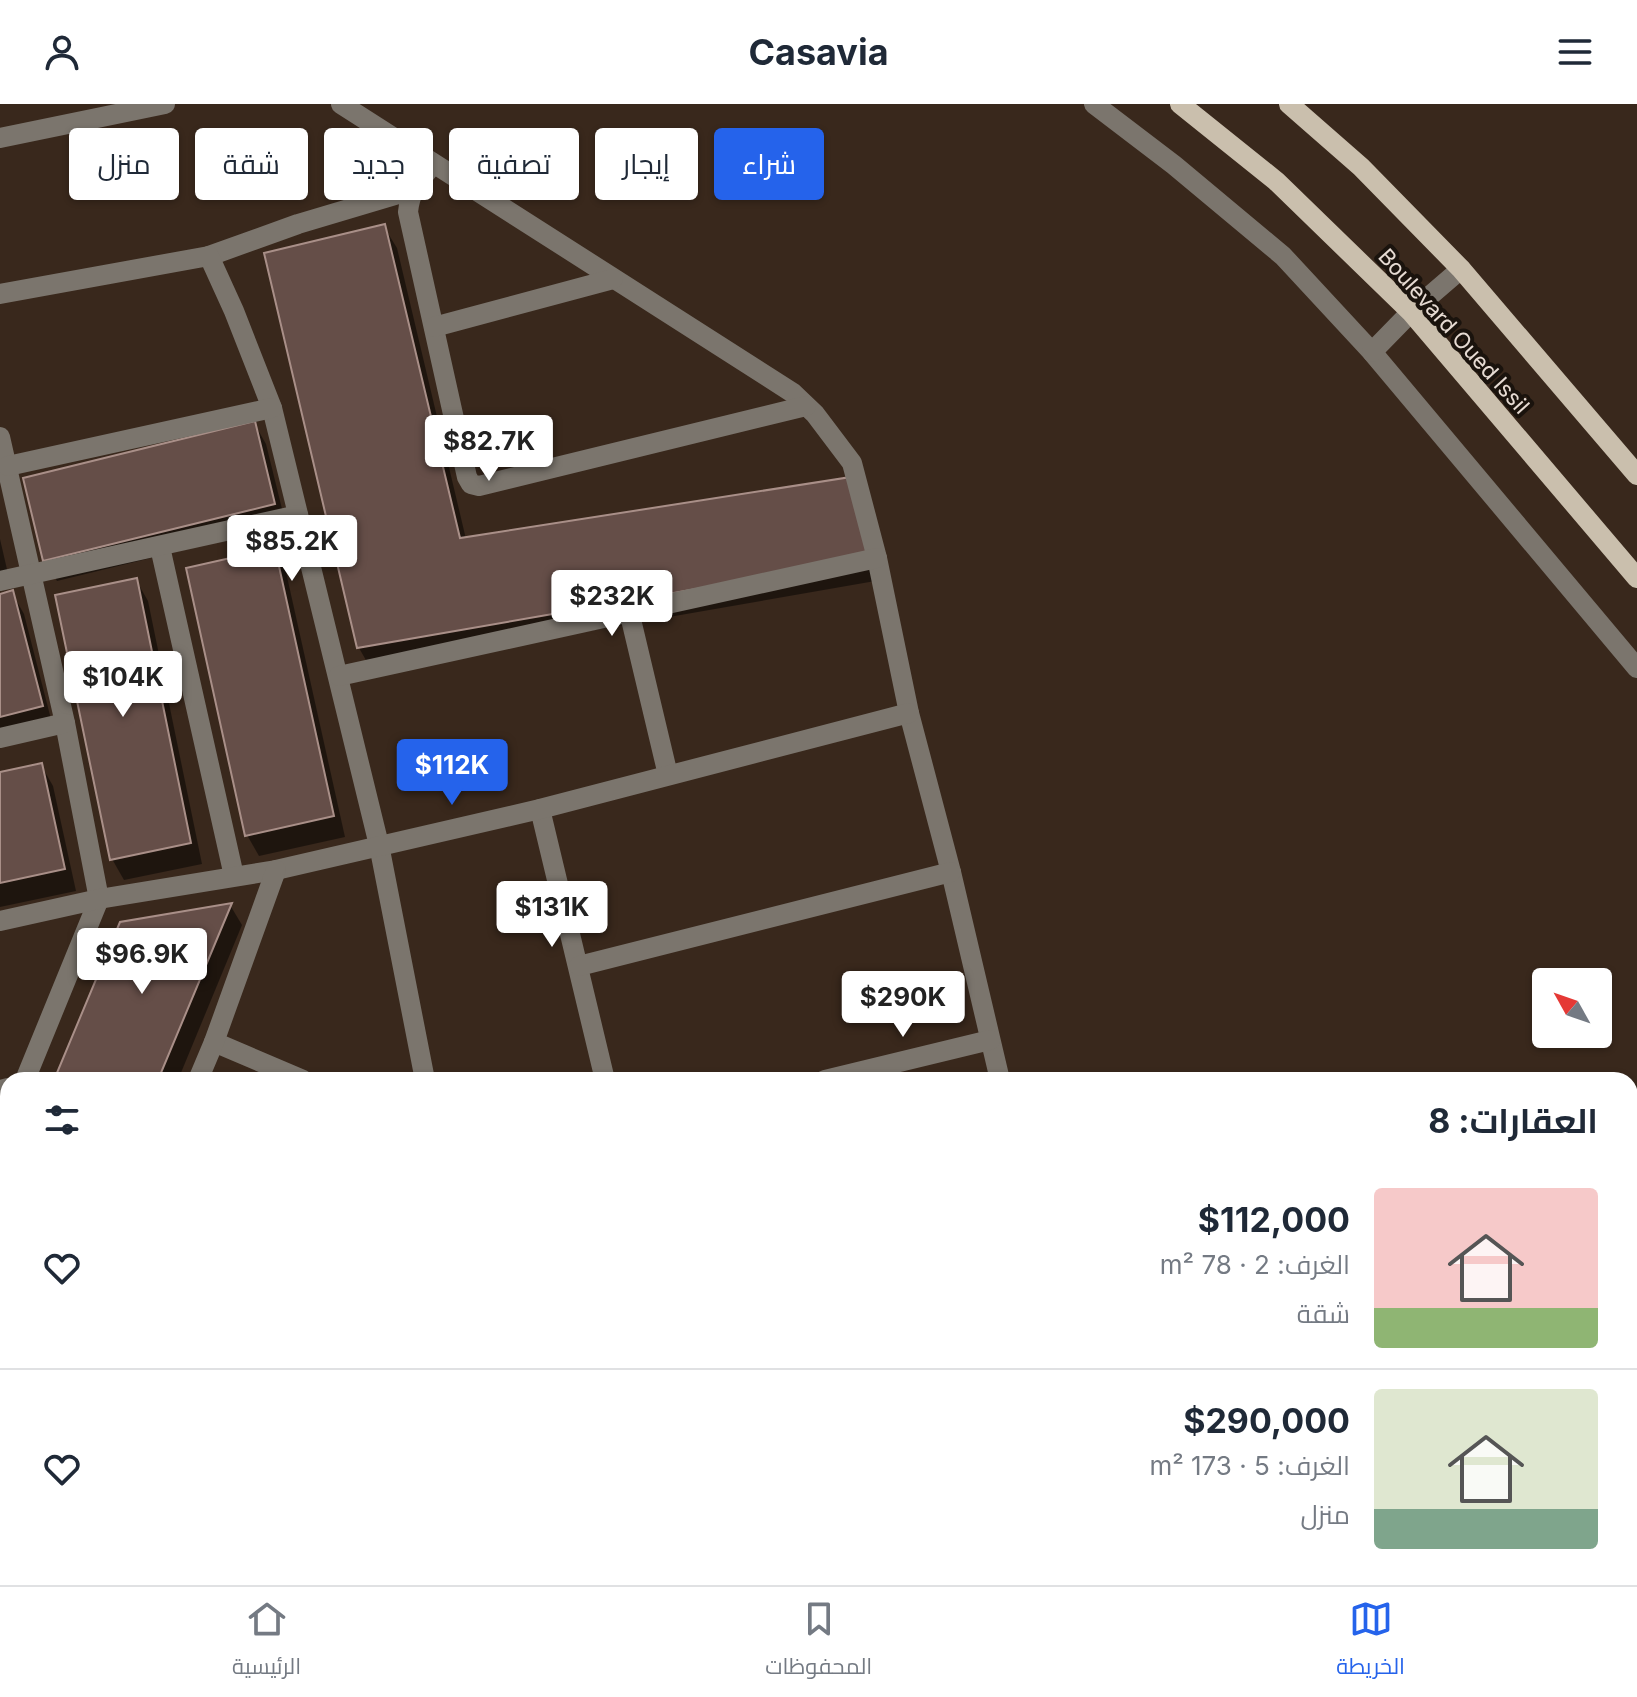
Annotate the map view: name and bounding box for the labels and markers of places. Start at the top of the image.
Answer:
pin: $82.7K [424,415,554,483]
pin: $85.2K [227,515,357,583]
pin: $232K [556,570,668,638]
pin: $104K [67,651,179,719]
pin: $112K [396,739,508,807]
pin: $131K [496,881,608,949]
pin: $96.9K [77,928,207,996]
pin: $290K [847,971,959,1039]

